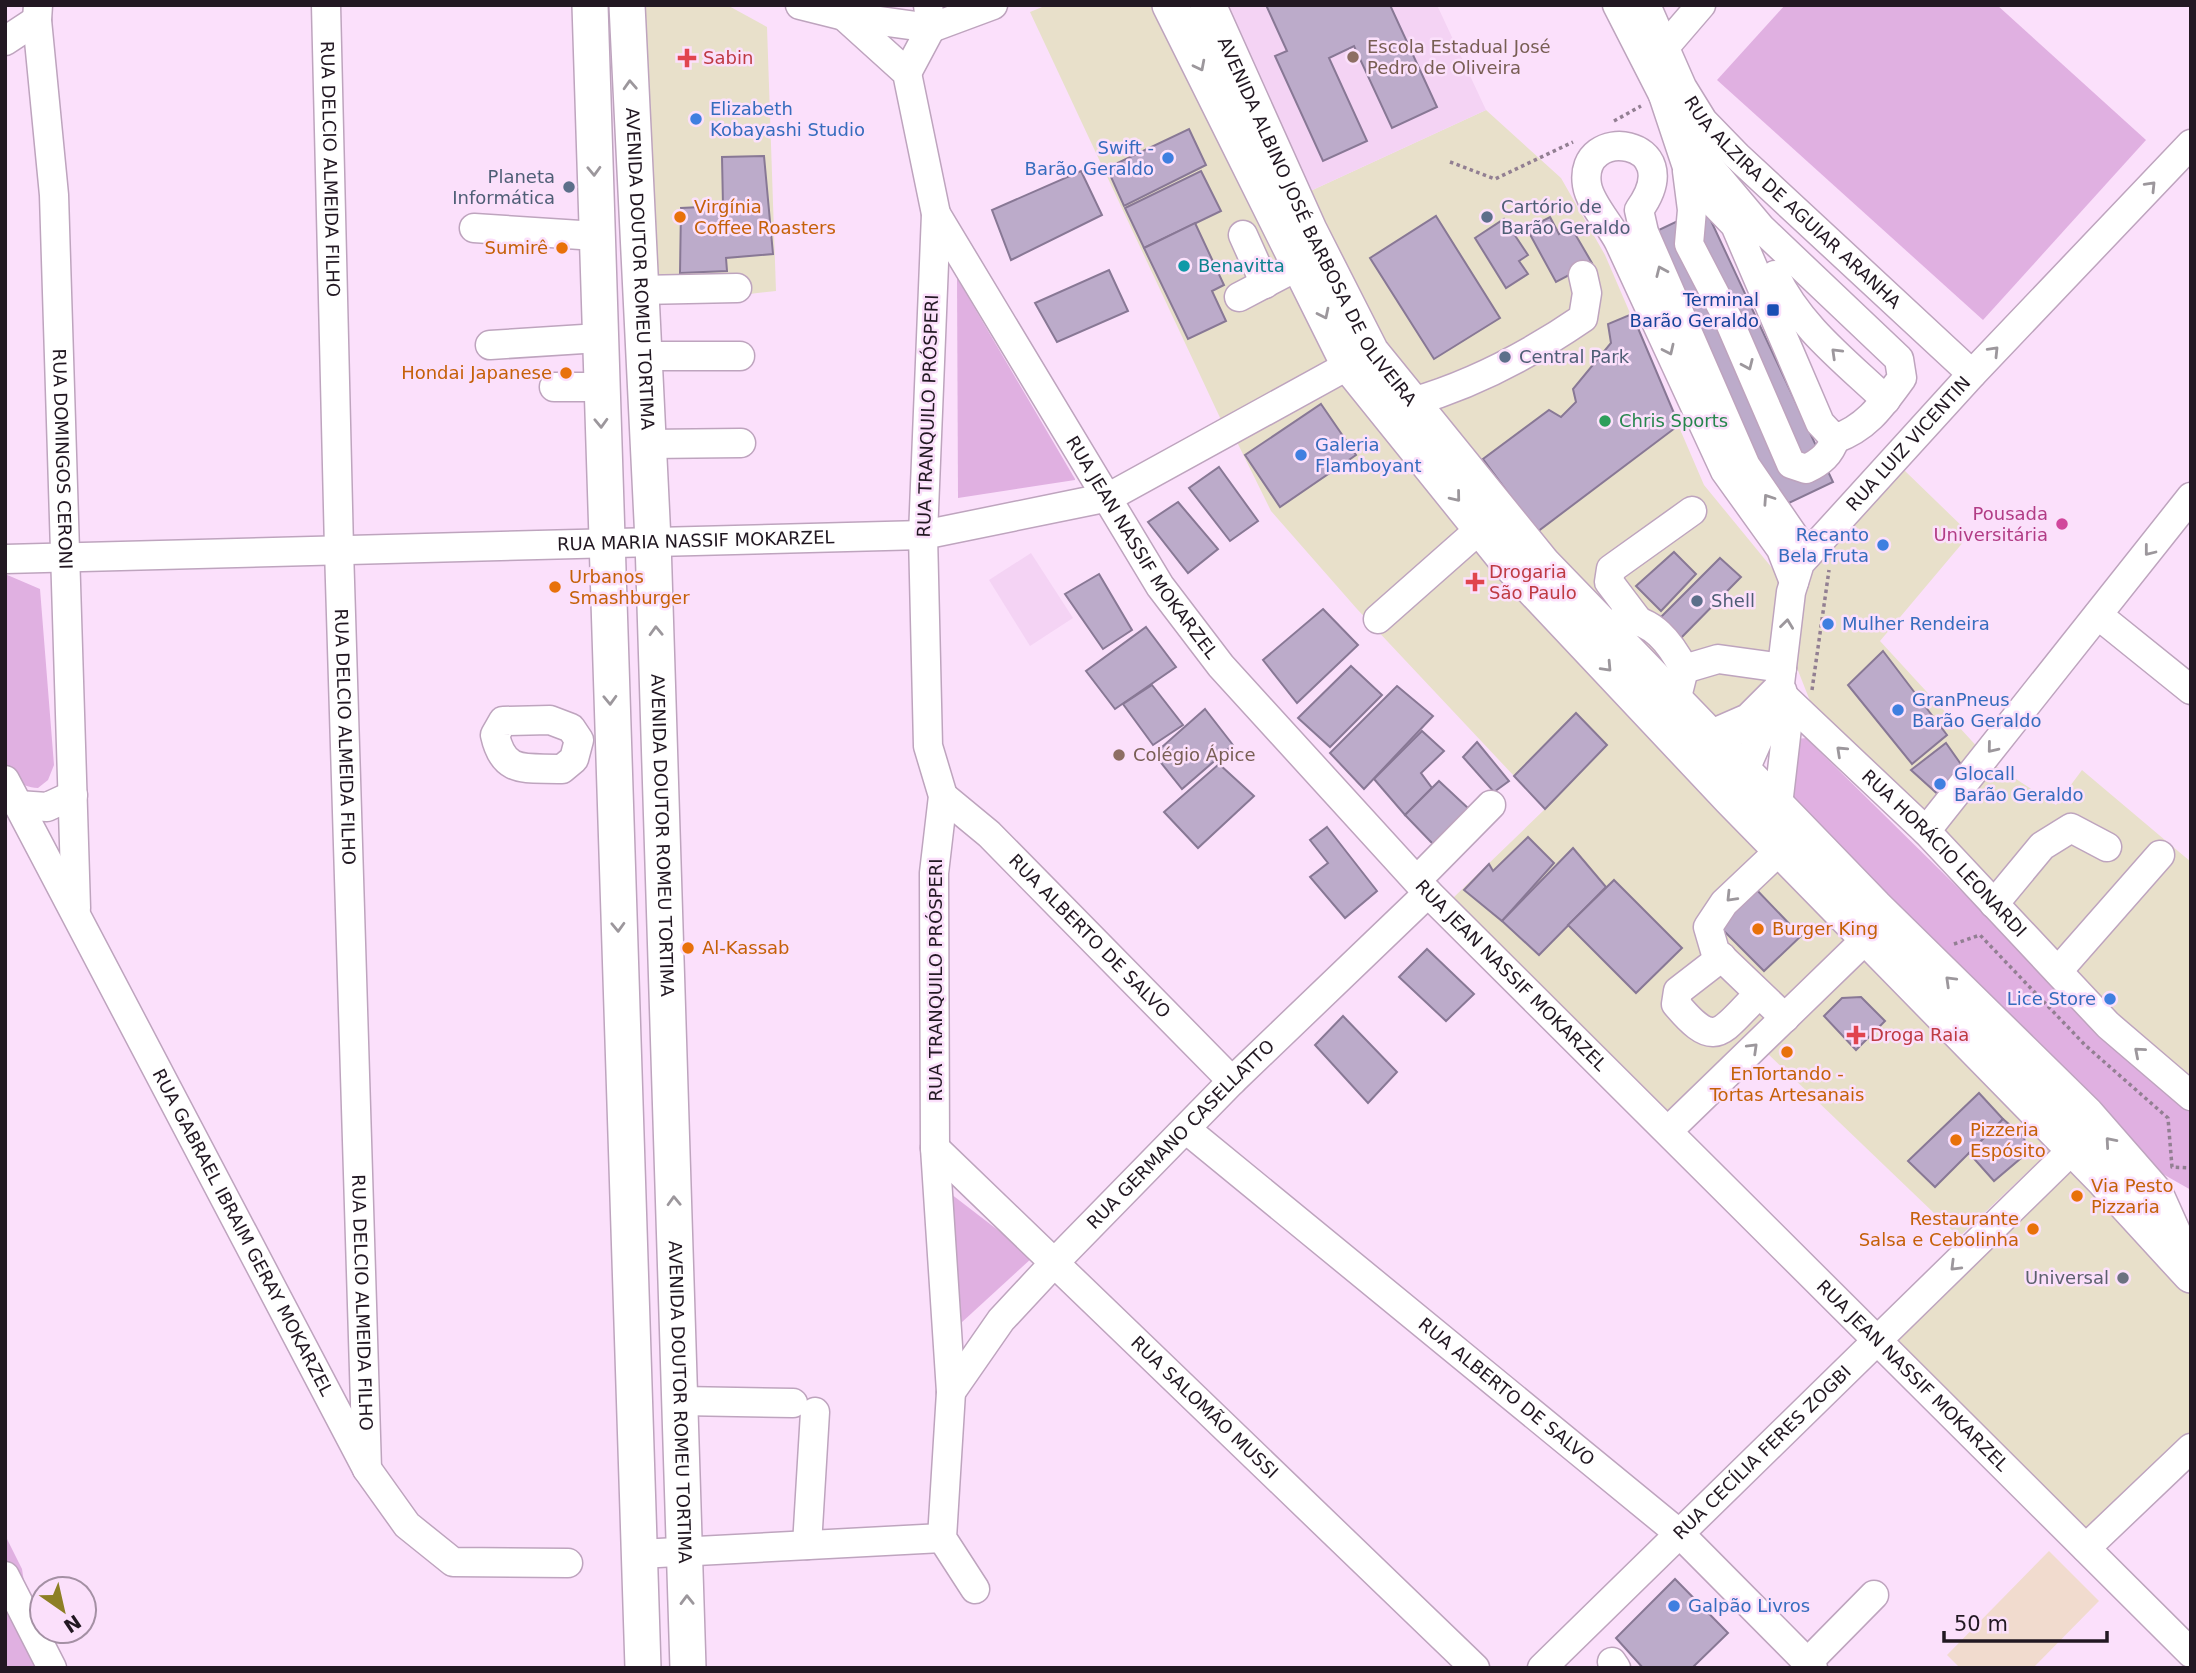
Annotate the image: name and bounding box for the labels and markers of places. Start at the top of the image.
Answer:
place label: Escola Estadual José Pedro de Oliveira [1367,36,1551,78]
place label: Sabin [703,47,753,68]
marker: Sabin [677,48,697,68]
marker: Escola Estadual José Pedro de Oliveira [1345,49,1361,65]
place label: Elizabeth Kobayashi Studio [710,98,865,140]
marker: Elizabeth Kobayashi Studio [688,111,704,127]
place label: Swift - Barão Geraldo [1025,137,1154,179]
marker: Swift - Barão Geraldo [1160,150,1176,166]
place label: Planeta Informática [452,166,555,208]
marker: Planeta Informática [561,179,577,195]
place label: Virgínia Coffee Roasters [694,196,836,238]
place label: Cartório de Barão Geraldo [1501,196,1630,238]
marker: Virgínia Coffee Roasters [672,209,688,225]
marker: Cartório de Barão Geraldo [1479,209,1495,225]
place label: Sumirê [485,237,548,258]
marker: Sumirê [554,240,570,256]
place label: Benavitta [1198,255,1285,276]
marker: Benavitta [1176,258,1192,274]
place label: Terminal Barão Geraldo [1630,289,1759,331]
marker: Terminal Barão Geraldo [1765,302,1781,318]
place label: Central Park [1519,346,1630,367]
marker: Central Park [1497,349,1513,365]
place label: Hondai Japanese [401,362,552,383]
marker: Hondai Japanese [558,365,574,381]
place label: Chris Sports [1619,410,1728,431]
marker: Chris Sports [1597,413,1613,429]
place label: Galeria Flamboyant [1315,434,1422,476]
marker: Galeria Flamboyant [1293,447,1309,463]
place label: Pousada Universitária [1933,503,2048,545]
marker: Pousada Universitária [2054,516,2070,532]
place label: Recanto Bela Fruta [1778,524,1869,566]
marker: Recanto Bela Fruta [1875,537,1891,553]
place label: Drogaria São Paulo [1489,561,1577,603]
place label: Urbanos Smashburger [569,566,690,608]
marker: Drogaria São Paulo [1467,574,1483,590]
marker: Urbanos Smashburger [547,579,563,595]
place label: Shell [1711,590,1755,611]
marker: Shell [1689,593,1705,609]
place label: Mulher Rendeira [1842,613,1990,634]
marker: Mulher Rendeira [1820,616,1836,632]
place label: GranPneus Barão Geraldo [1912,689,2041,731]
marker: GranPneus Barão Geraldo [1890,702,1906,718]
place label: Colégio Ápice [1133,744,1256,765]
marker: Colégio Ápice [1111,747,1127,763]
place label: Glocall Barão Geraldo [1954,763,2083,805]
marker: Glocall Barão Geraldo [1932,776,1948,792]
place label: Burger King [1772,918,1878,939]
marker: Burger King [1750,921,1766,937]
place label: Al-Kassab [702,937,790,958]
marker: Al-Kassab [680,940,696,956]
place label: Lice Store [2007,988,2096,1009]
marker: Lice Store [2102,991,2118,1007]
place label: Droga Raia [1870,1024,1969,1045]
marker: Droga Raia [1848,1027,1864,1043]
marker: EnTortando - Tortas Artesanais [1779,1044,1795,1060]
place label: EnTortando - Tortas Artesanais [1709,1063,1864,1105]
place label: Pizzeria Espósito [1970,1119,2046,1161]
marker: Pizzeria Espósito [1948,1132,1964,1148]
place label: Via Pesto Pizzaria [2091,1175,2173,1217]
marker: Via Pesto Pizzaria [2069,1188,2085,1204]
place label: Restaurante Salsa e Cebolinha [1859,1208,2019,1250]
marker: Restaurante Salsa e Cebolinha [2025,1221,2041,1237]
place label: Universal [2025,1267,2109,1288]
marker: Universal [2115,1270,2131,1286]
place label: Galpão Livros [1688,1595,1810,1616]
marker: Galpão Livros [1666,1598,1682,1614]

